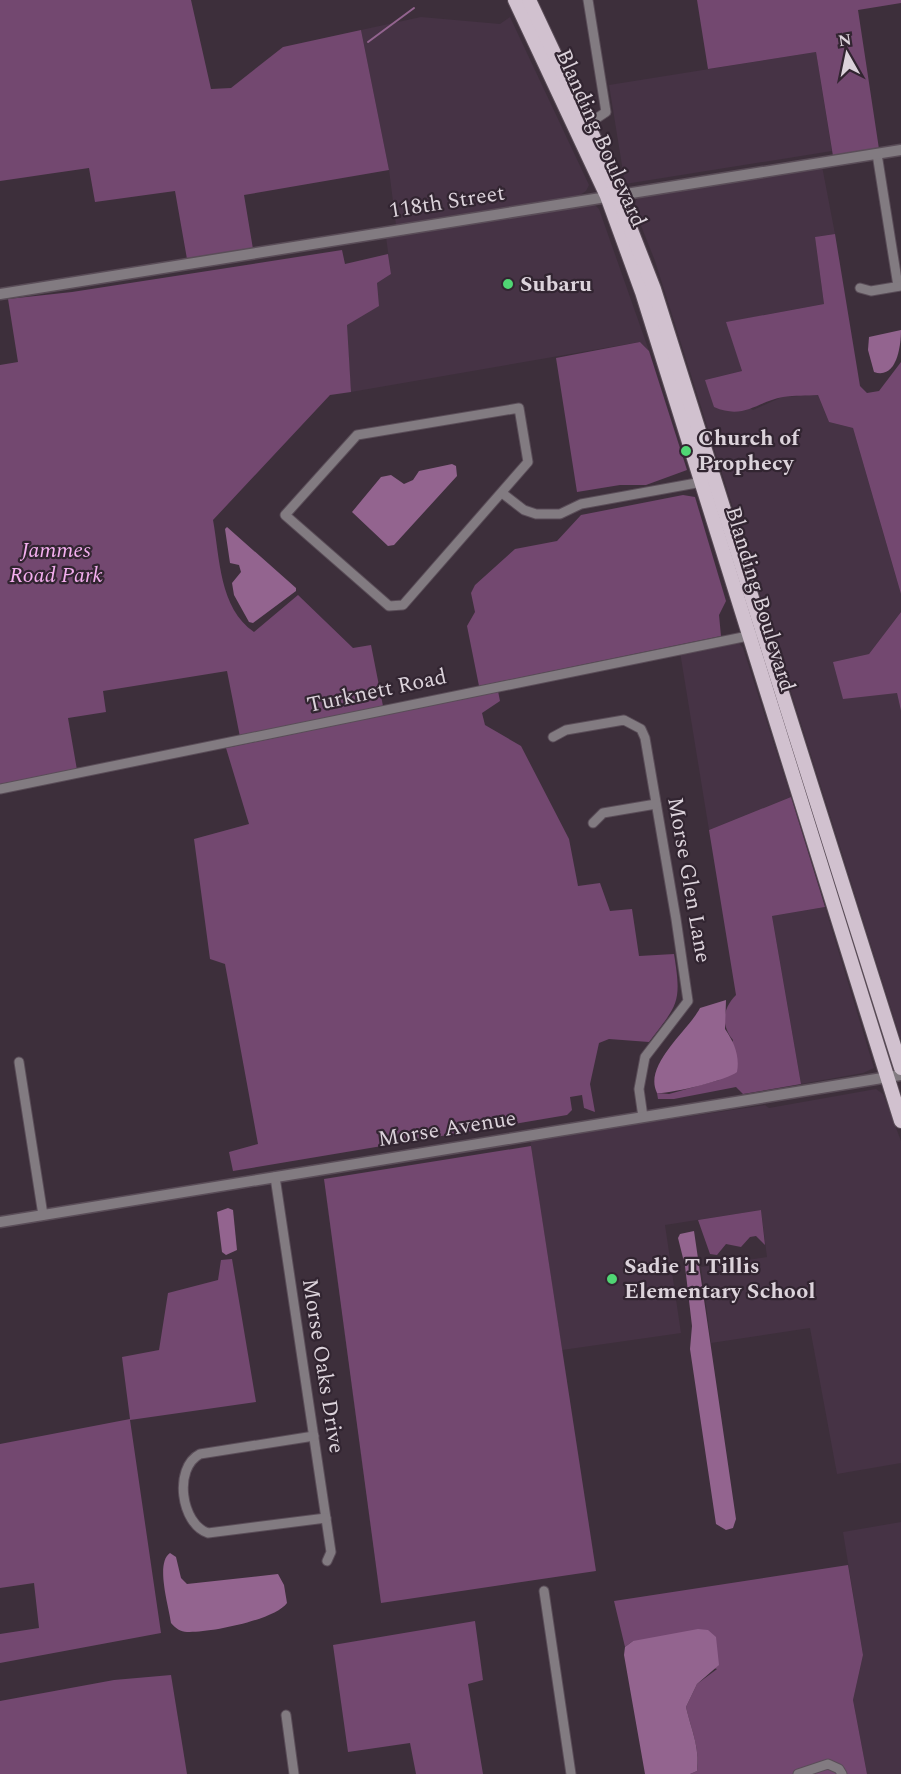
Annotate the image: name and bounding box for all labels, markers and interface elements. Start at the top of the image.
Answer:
north arrow [817,24,877,84]
text: N [836,27,853,53]
street label: Blanding Boulevard [547,44,655,232]
street label: 118th Street [387,177,507,227]
place label: Subaru [520,268,592,301]
marker: Subaru [501,277,515,291]
place label: Church of Prophecy [698,422,801,480]
marker: Church of Prophecy [679,444,693,458]
street label: Blanding Boulevard [716,502,804,696]
park label: Jammes Road Park [9,534,103,592]
street label: Turknett Road [304,660,450,722]
street label: Morse Glen Lane [658,795,720,965]
street label: Morse Avenue [375,1102,519,1156]
place label: Sadie T Tillis Elementary School [624,1250,815,1308]
marker: Sadie T Tillis Elementary School [605,1272,619,1286]
street label: Morse Oaks Drive [293,1276,353,1456]

